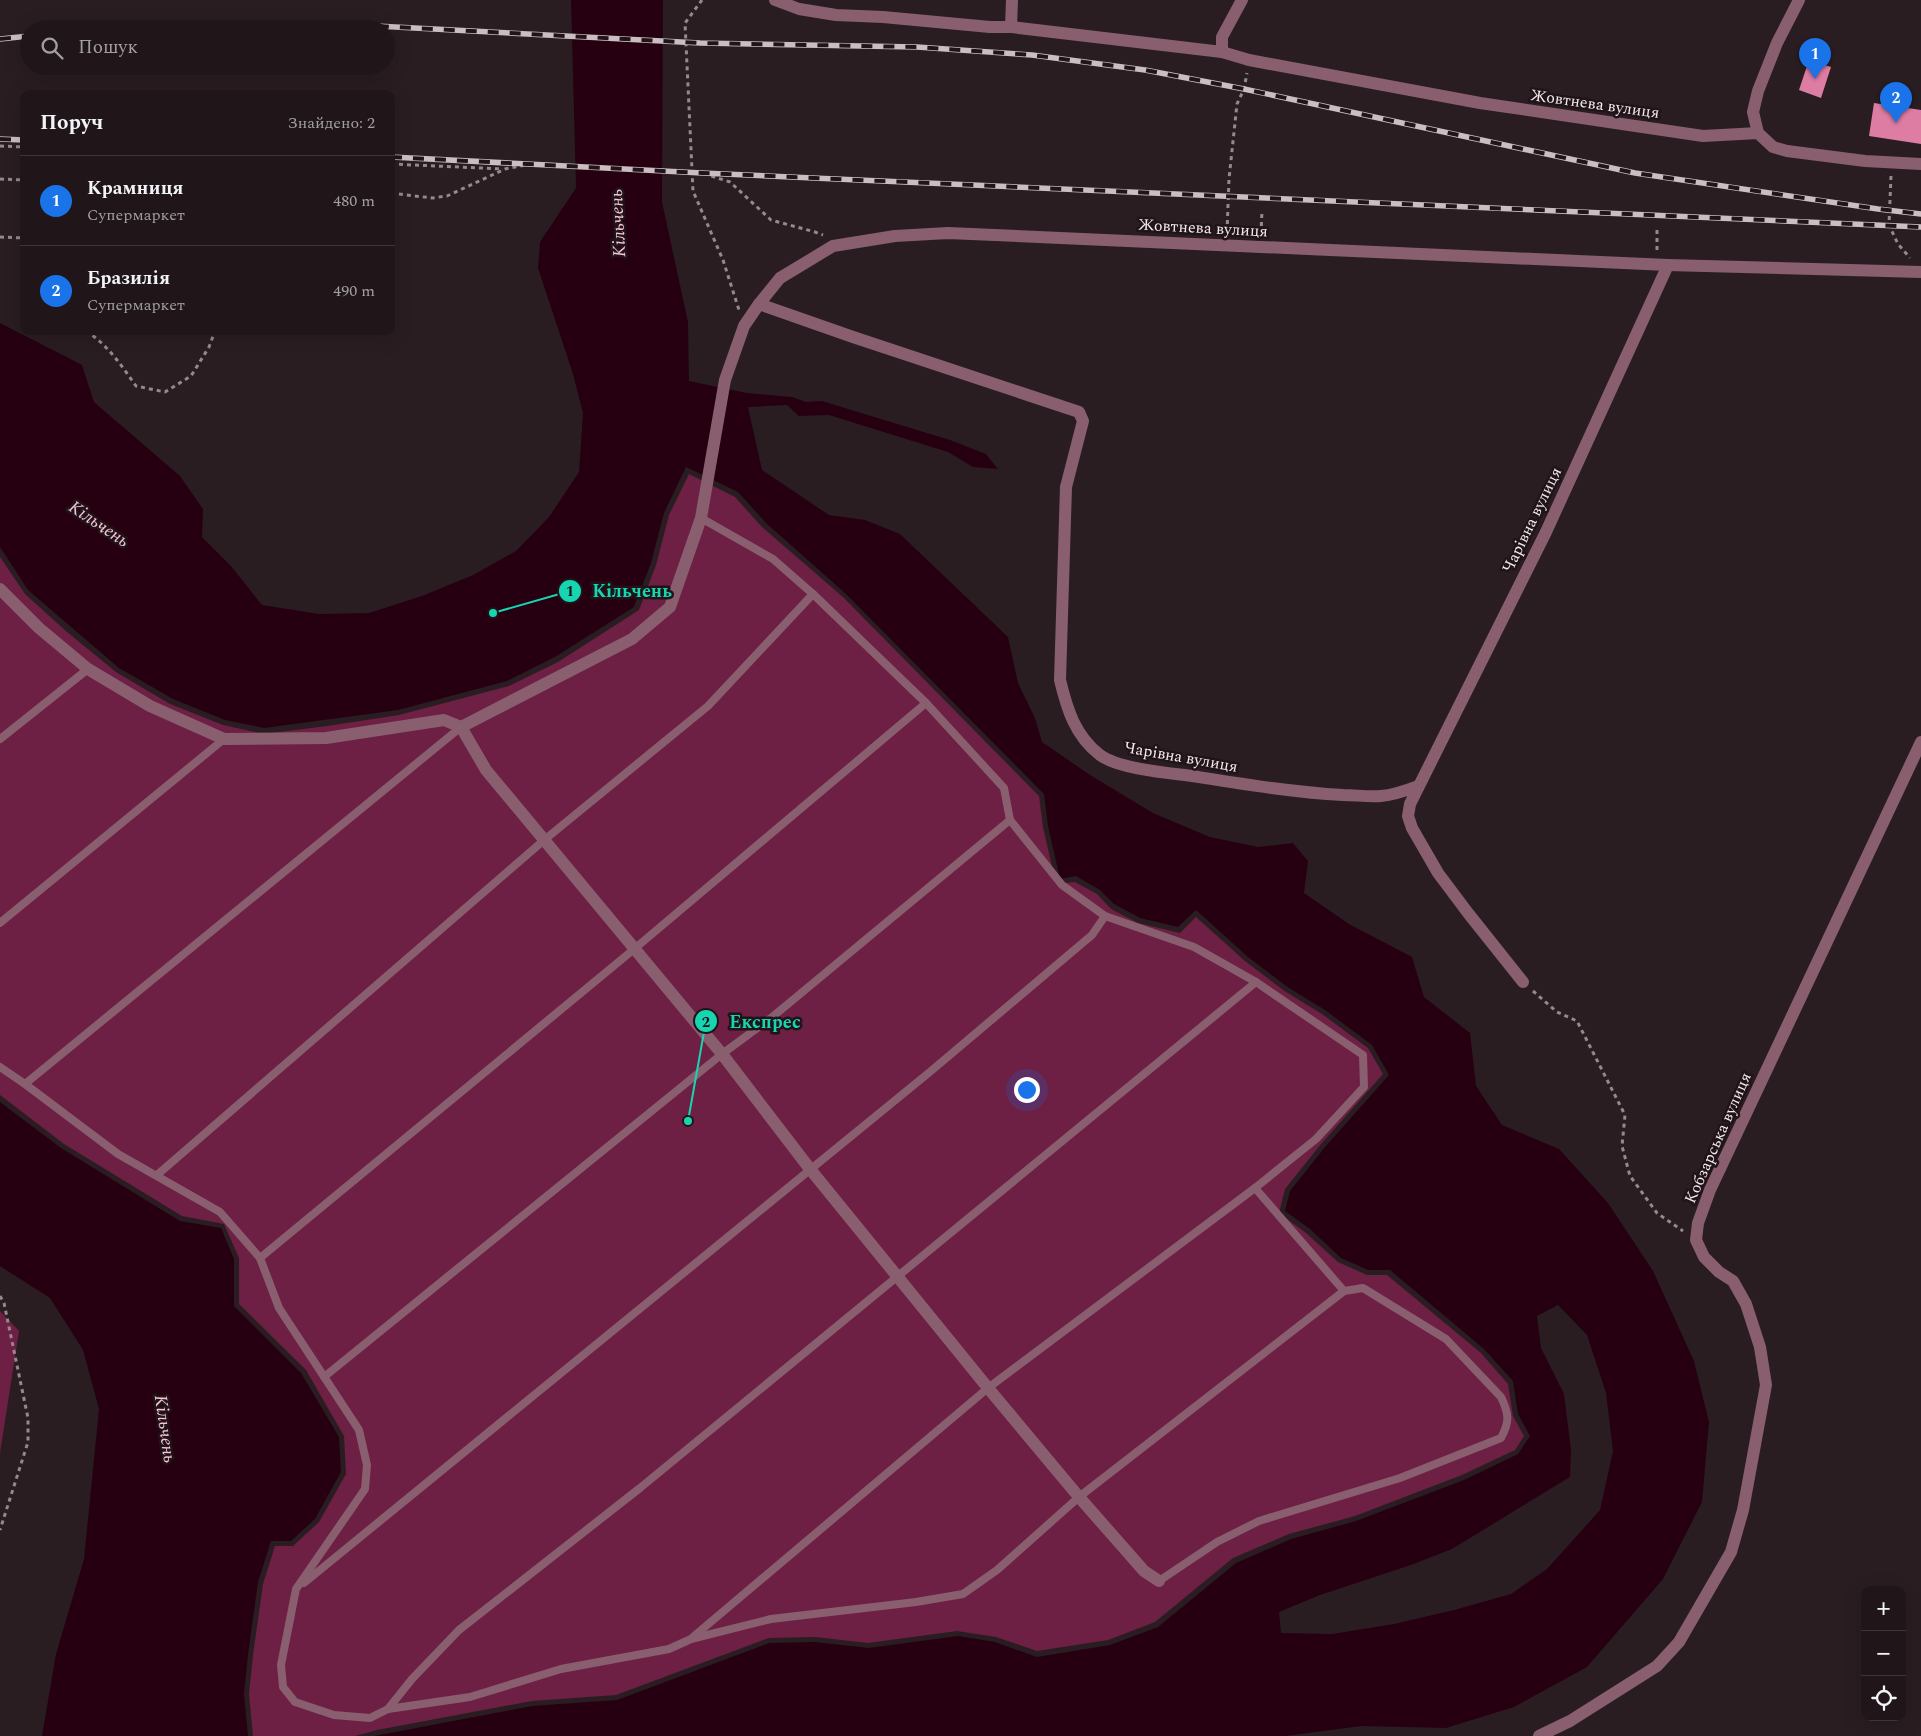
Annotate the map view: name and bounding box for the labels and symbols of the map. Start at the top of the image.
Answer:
pin: 1 [1799,38,1831,79]
pin: 2 [1880,82,1912,123]
street label: Жовтнева вулиця [1529,83,1661,125]
water label: Кільчень [603,188,633,258]
street label: Жовтнева вулиця [1138,213,1268,243]
street label: Чарівна вулиця [1496,463,1568,577]
water label: Кільчень [63,494,135,554]
callout: Кільчень [558,574,682,607]
text: Кільчень [592,578,672,605]
text: 1 [566,580,574,603]
street label: Чарівна вулиця [1122,735,1240,779]
callout: Експрес [694,1005,810,1038]
text: Експрес [729,1009,801,1036]
text: 2 [702,1011,710,1034]
street label: Кобзарська вулиця [1678,1069,1758,1207]
your location [1014,1077,1040,1103]
water label: Кільчень [147,1393,183,1465]

